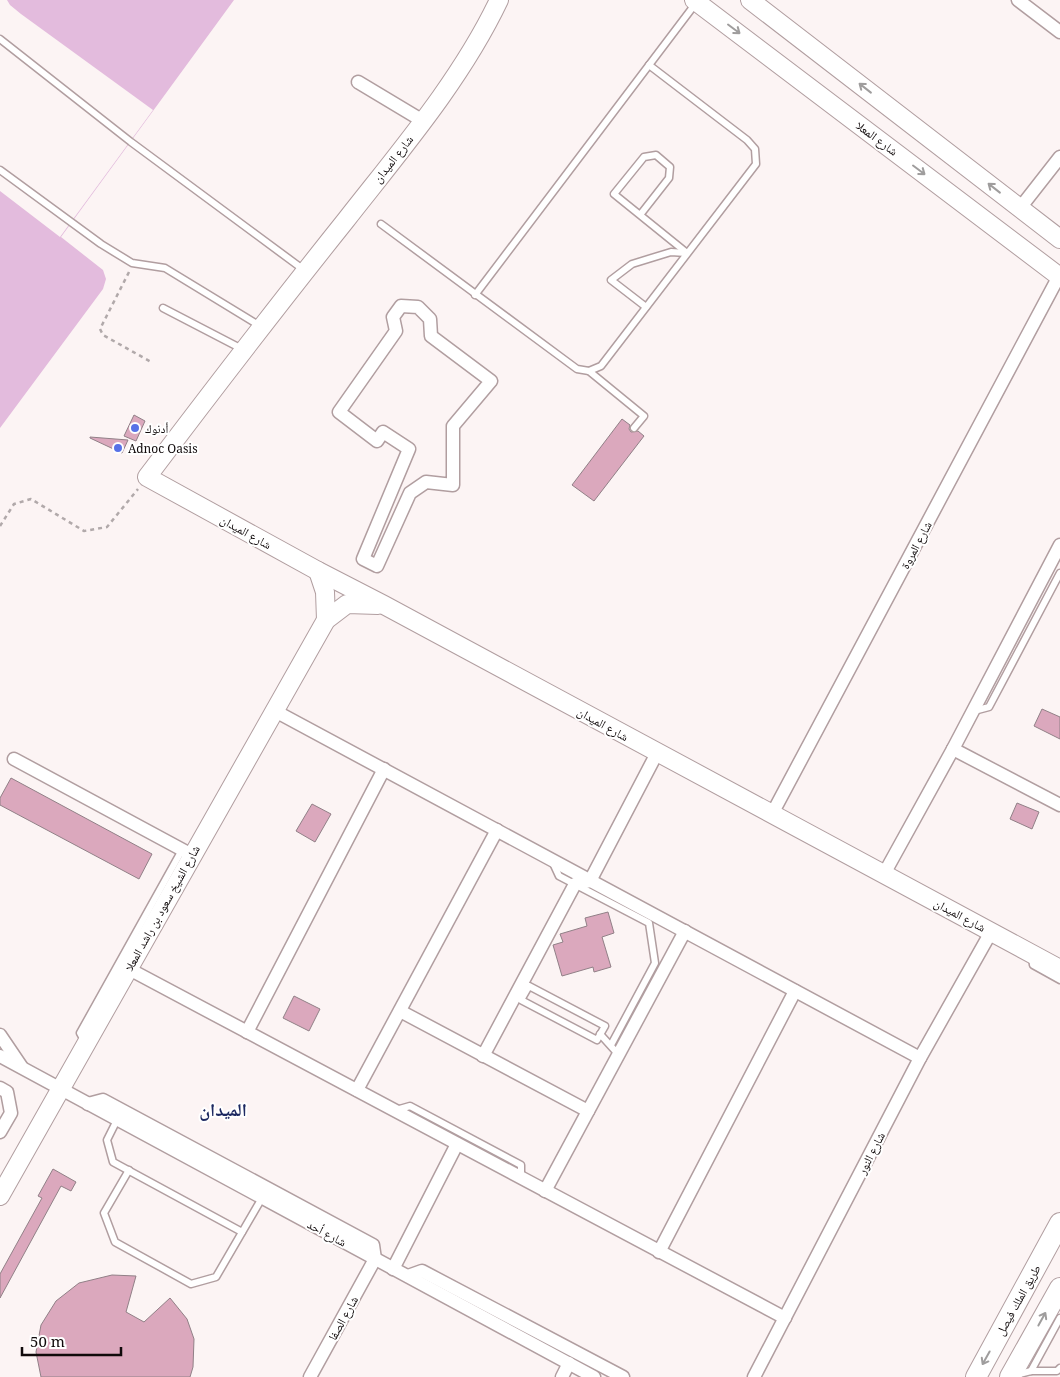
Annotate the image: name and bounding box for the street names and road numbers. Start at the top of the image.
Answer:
street label: شارع المعلا [852,117,902,159]
street label: شارع الميدان [369,132,417,186]
street label: شارع الميدان [217,511,275,553]
street label: شارع المروة [896,518,936,572]
street label: شارع الميدان [574,703,632,745]
street label: شارع الشيخ سعود بن راشد المعلا [120,842,204,974]
street label: شارع الميدان [931,894,989,936]
street label: شارع النور [853,1129,889,1178]
street label: شارع أحد [304,1216,350,1250]
street label: طريق الملك فيصل [991,1261,1045,1339]
street label: شارع الصفا [324,1293,362,1343]

